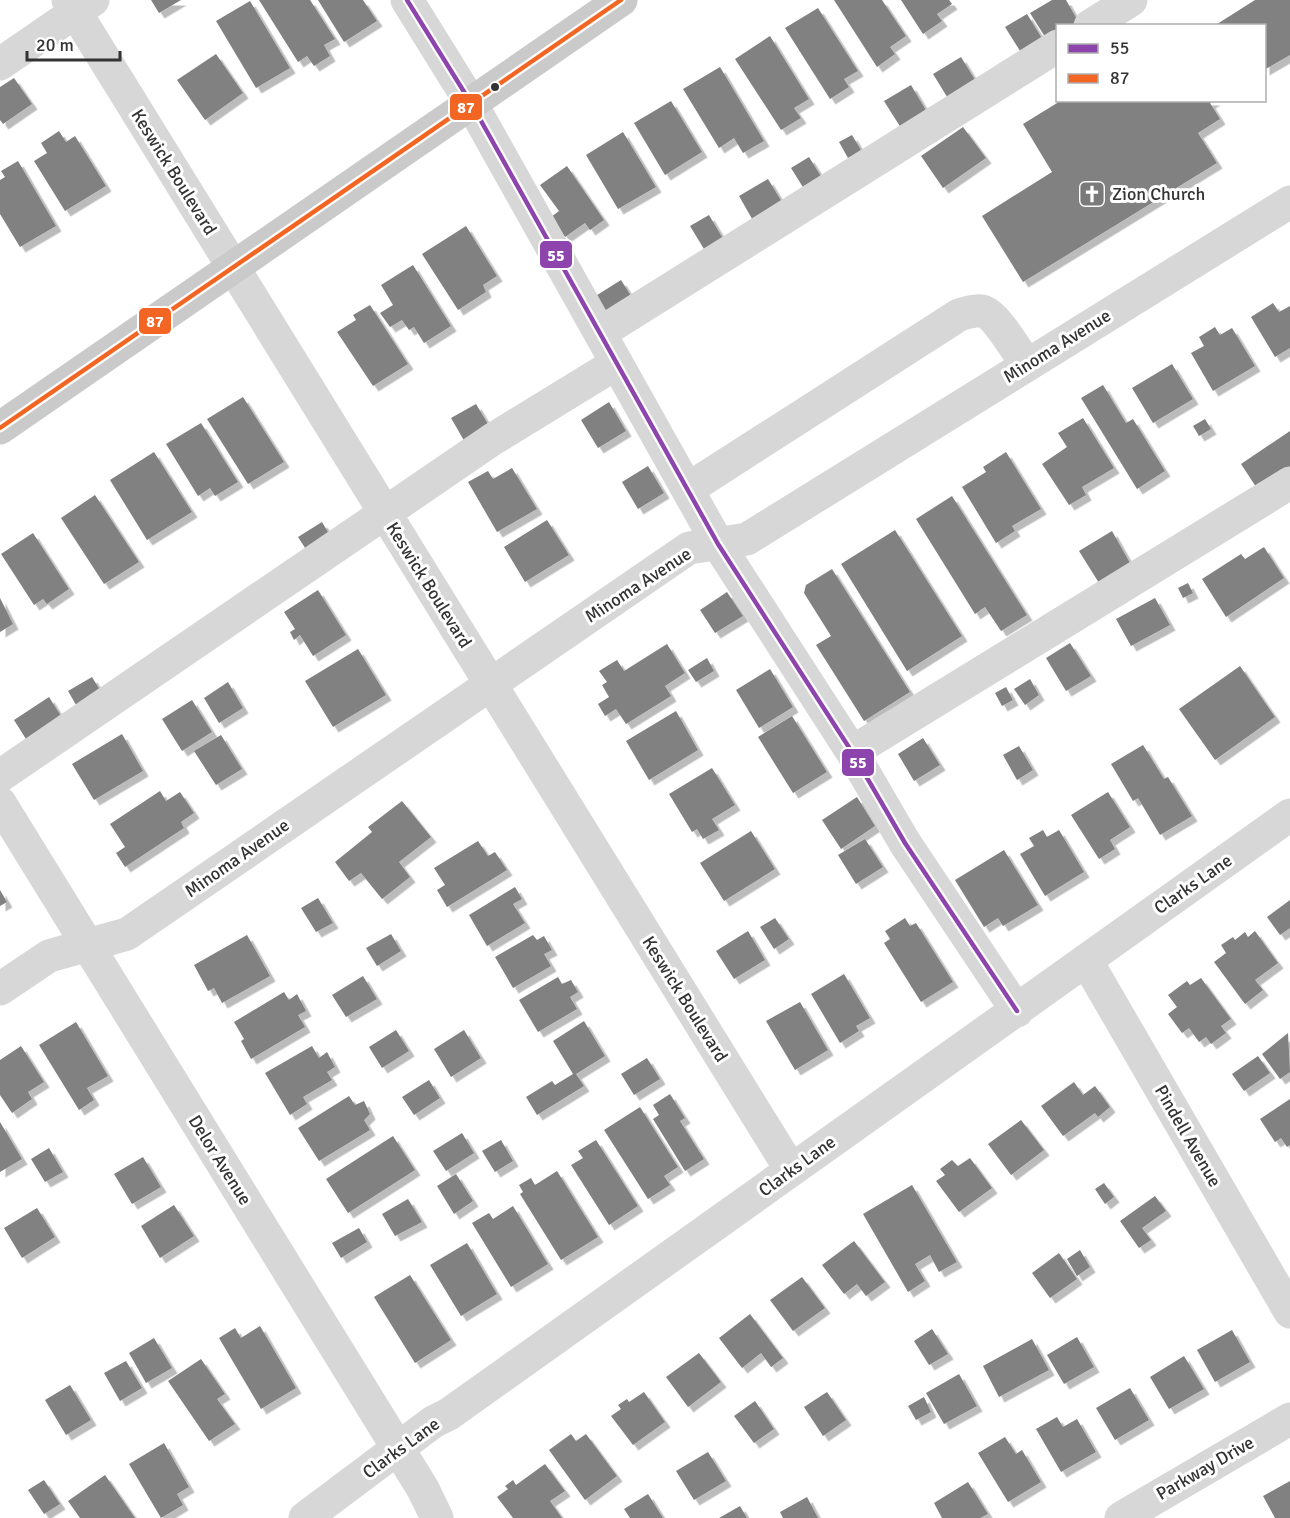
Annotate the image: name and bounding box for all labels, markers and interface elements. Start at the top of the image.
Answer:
scale bar [27,24,120,62]
legend [1056,24,1266,102]
text: 20 m [36,34,74,56]
text: 55 [1110,37,1129,59]
text: 87 [1110,67,1129,89]
unlabelled marker [489,81,501,93]
line badge: 87 [449,93,483,121]
text: 87 [457,98,475,118]
street label: Keswick Boulevard [126,105,222,239]
church icon: Zion Church [1077,179,1107,209]
place label: Zion Church [1112,183,1205,205]
line badge: 55 [539,240,573,269]
text: 55 [547,246,565,266]
street label: Minoma Avenue [999,304,1115,388]
line badge: 87 [138,307,172,335]
text: 87 [146,312,164,332]
street label: Keswick Boulevard [381,518,477,652]
street label: Minoma Avenue [581,542,695,628]
line badge: 55 [841,748,875,777]
text: 55 [849,753,867,773]
street label: Minoma Avenue [181,814,293,902]
street label: Clarks Lane [1150,849,1236,919]
street label: Keswick Boulevard [637,932,733,1066]
street label: Pindell Avenue [1150,1081,1226,1191]
street label: Delor Avenue [184,1111,256,1209]
street label: Clarks Lane [754,1131,840,1201]
street label: Clarks Lane [358,1413,444,1483]
street label: Parkway Drive [1152,1431,1258,1505]

